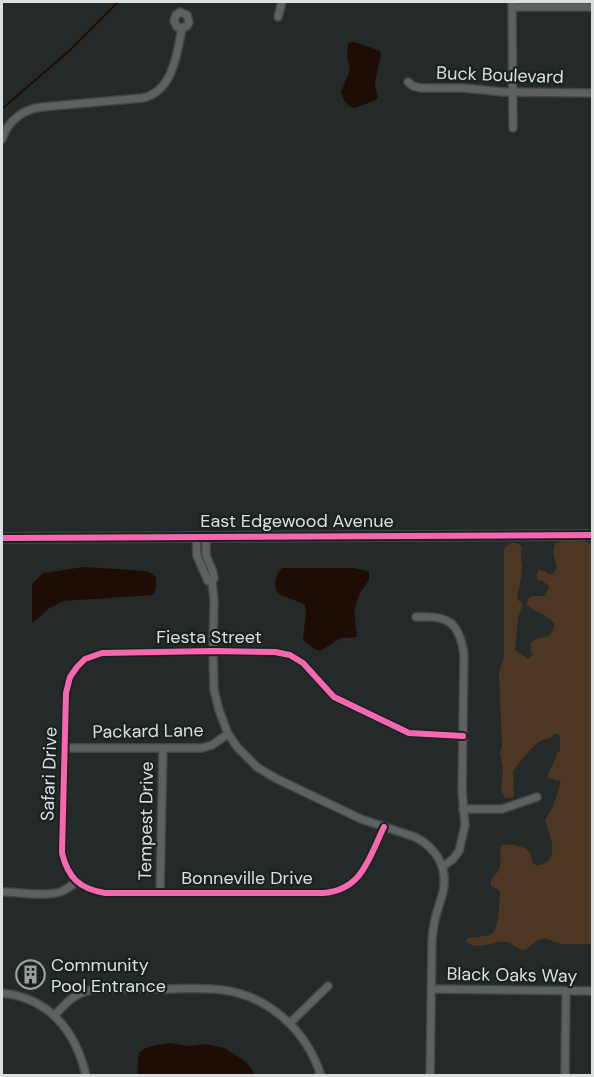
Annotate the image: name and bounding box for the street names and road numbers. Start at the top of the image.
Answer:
street label: Buck Boulevard [436,61,564,89]
street label: East Edgewood Avenue [200,509,394,533]
street label: Fiesta Street [156,625,262,649]
street label: Packard Lane [92,718,204,744]
street label: Safari Drive [35,727,63,821]
street label: Tempest Drive [133,761,159,881]
street label: Bonneville Drive [181,866,313,890]
street label: Black Oaks Way [446,962,578,988]

